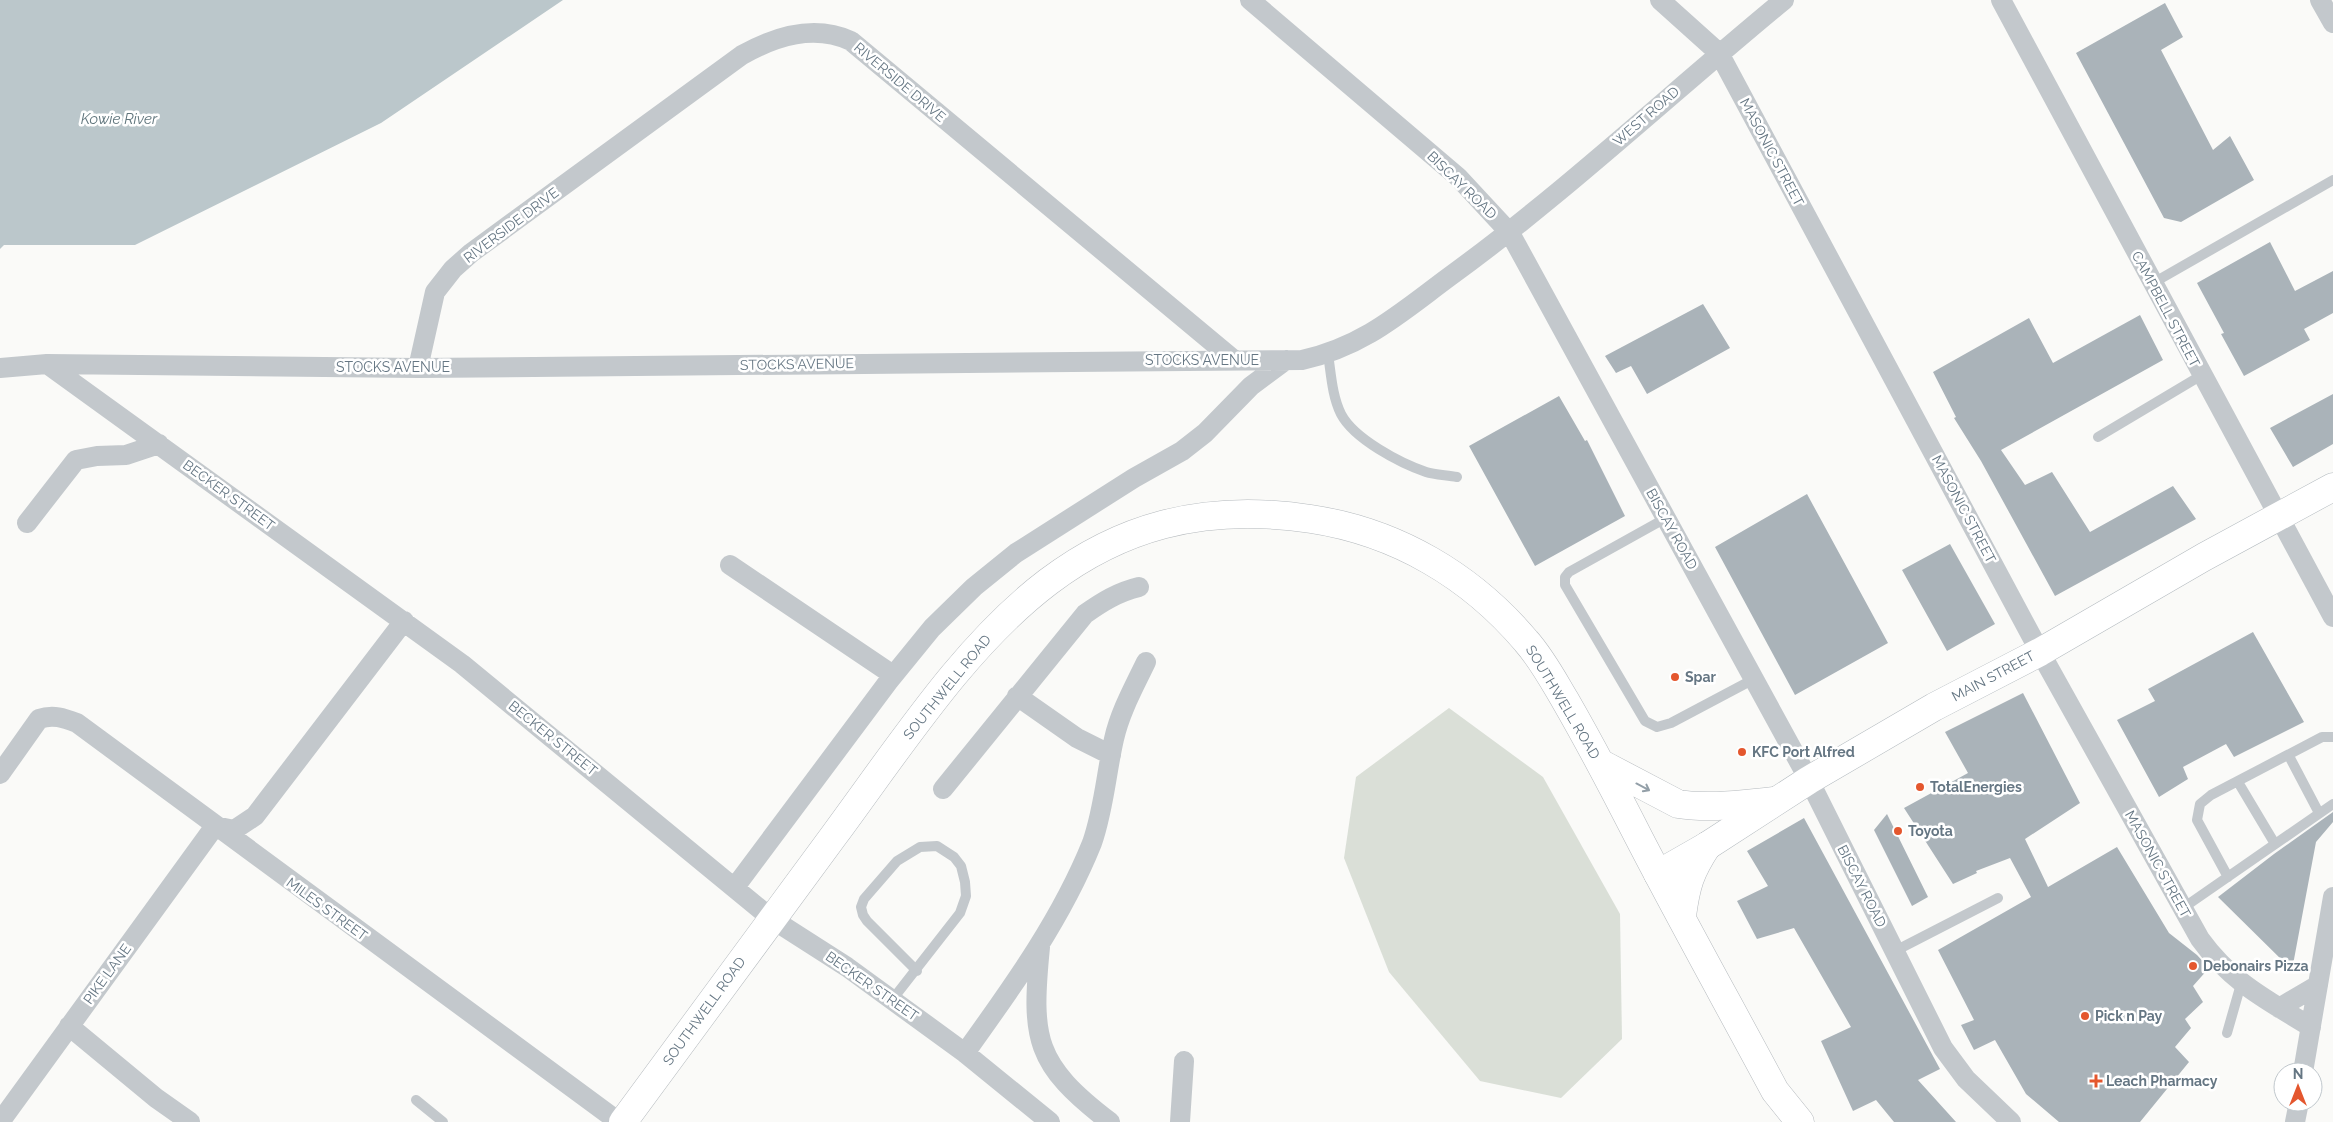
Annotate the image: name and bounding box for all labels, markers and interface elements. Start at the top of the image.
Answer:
street label: RIVERSIDE DRIVE [851,39,949,125]
street label: WEST ROAD [1610,83,1682,149]
street label: MASONIC STREET [1737,95,1807,209]
water label: Kowie River [81,110,158,128]
street label: BISCAY ROAD [1424,148,1500,222]
street label: RIVERSIDE DRIVE [460,184,562,266]
street label: CAMPBELL STREET [2129,248,2204,370]
street label: STOCKS AVENUE [1145,352,1259,368]
street label: STOCKS AVENUE [740,355,854,373]
street label: STOCKS AVENUE [336,359,450,375]
street label: MASONIC STREET [1929,452,1999,566]
street label: BECKER STREET [180,456,278,534]
street label: BISCAY ROAD [1643,486,1701,572]
street label: SOUTHWELL ROAD [900,631,994,743]
street label: SOUTHWELL ROAD [1523,642,1603,762]
street label: MAIN STREET [1949,647,2037,705]
place label: Spar [1685,669,1716,685]
marker: Spar [1669,671,1681,683]
street label: BECKER STREET [506,697,601,779]
place label: KFC Port Alfred [1752,744,1855,760]
marker: KFC Port Alfred [1736,746,1748,758]
place label: TotalEnergies [1930,779,2022,795]
marker: TotalEnergies [1914,781,1926,793]
one-way arrow [1635,782,1650,792]
street label: MASONIC STREET [2122,808,2194,921]
place label: Toyota [1908,823,1953,839]
marker: Toyota [1892,825,1904,837]
street label: BISCAY ROAD [1834,842,1890,930]
street label: MILES STREET [283,874,371,944]
street label: PIKE LANE [80,941,134,1007]
street label: BECKER STREET [823,948,922,1024]
street label: SOUTHWELL ROAD [659,954,749,1068]
place label: Debonairs Pizza [2203,958,2309,974]
marker: Debonairs Pizza [2187,960,2199,972]
place label: Pick n Pay [2095,1008,2163,1024]
marker: Pick n Pay [2079,1010,2091,1022]
north arrow [2273,1062,2323,1112]
text: N [2293,1066,2303,1082]
place label: Leach Pharmacy [2106,1073,2218,1089]
marker: Leach Pharmacy [2090,1075,2102,1087]

